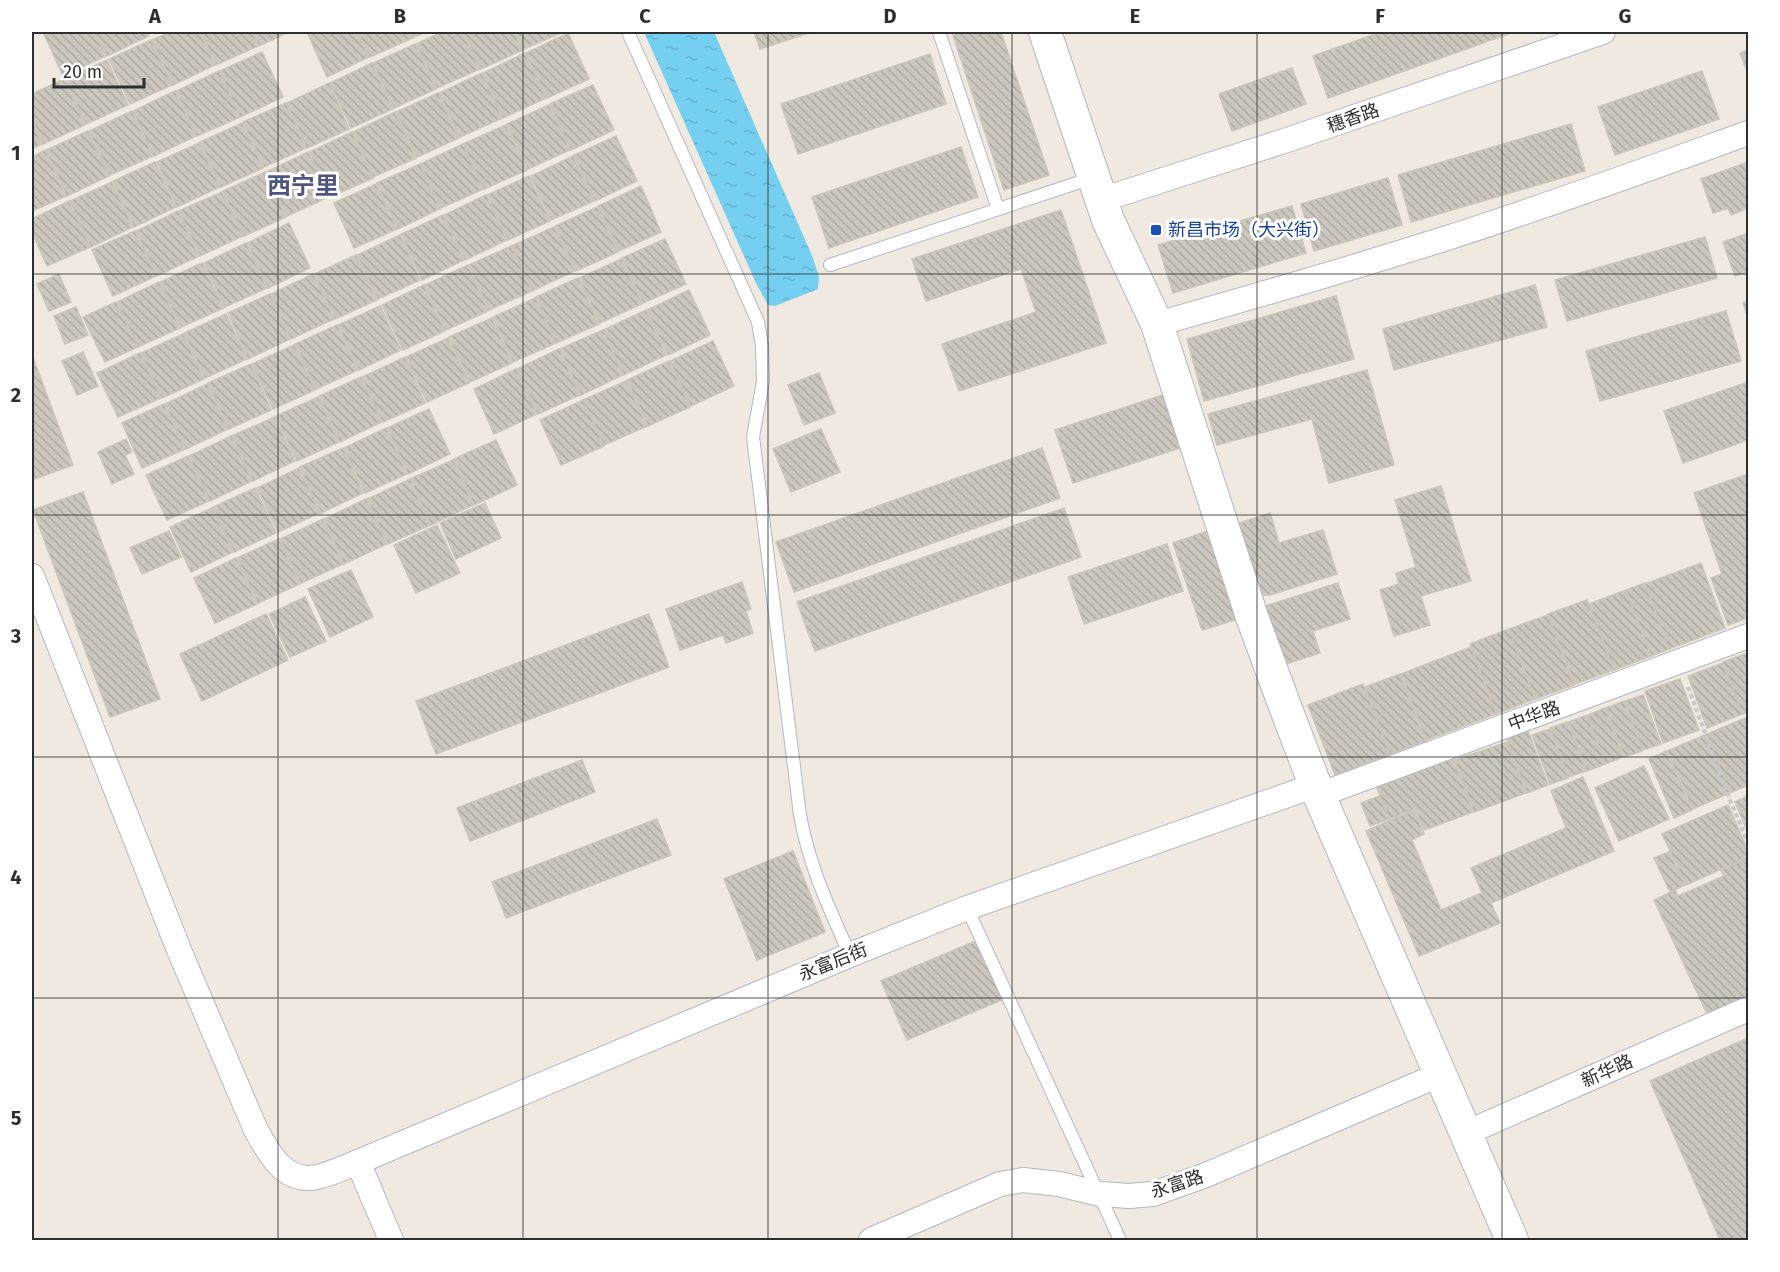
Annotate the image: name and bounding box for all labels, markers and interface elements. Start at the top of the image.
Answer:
text: A [148,4,162,28]
text: B [394,4,406,28]
text: C [639,4,651,28]
text: D [883,4,897,28]
text: E [1130,4,1140,28]
text: F [1375,4,1385,28]
text: G [1619,4,1631,28]
scale bar [54,51,144,89]
text: 20 m [63,61,102,83]
street label: 穗香路 [1324,99,1382,137]
text: 1 [11,141,21,165]
district label: 西宁里 [267,172,339,200]
place label: 新昌市场（大兴街） [1168,219,1330,241]
marker: 新昌市场（大兴街） [1149,223,1163,237]
text: 2 [11,383,21,407]
text: 3 [10,624,21,648]
street label: 中华路 [1505,696,1563,736]
text: 4 [10,865,22,889]
street label: 永富后街 [796,938,870,986]
street label: 新华路 [1578,1050,1636,1092]
text: 5 [11,1106,22,1130]
street label: 永富路 [1148,1165,1206,1203]

